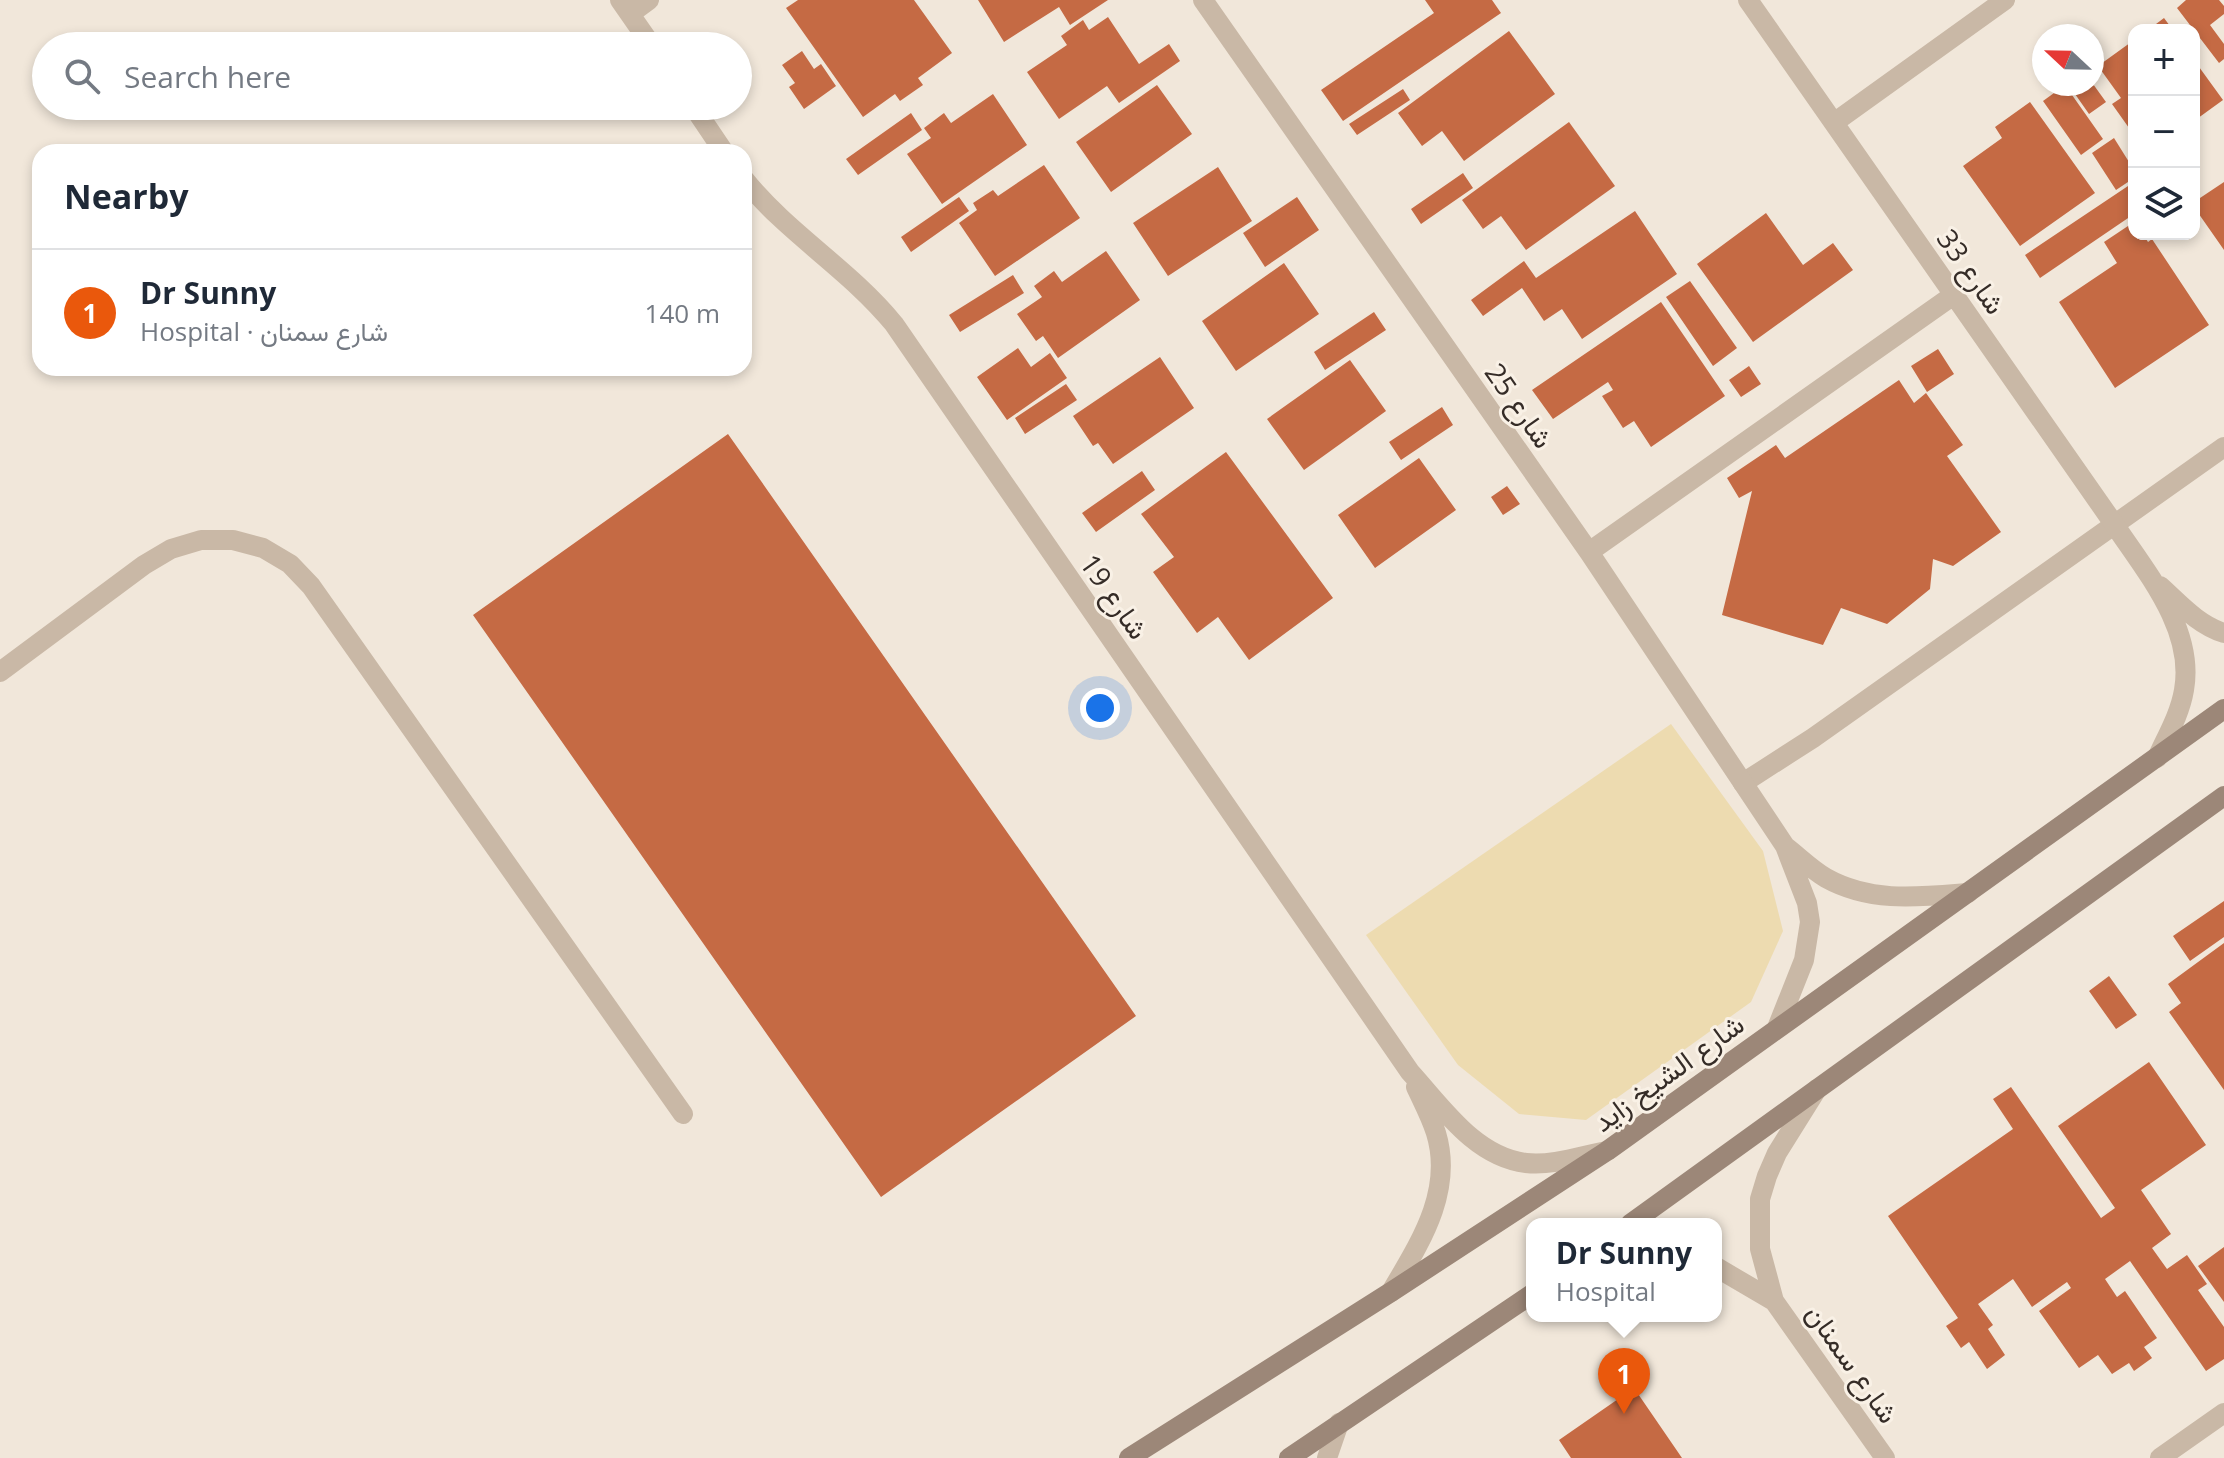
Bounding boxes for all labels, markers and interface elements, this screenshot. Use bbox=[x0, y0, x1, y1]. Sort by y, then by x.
north arrow bbox=[2032, 24, 2104, 96]
map controls bbox=[2128, 24, 2200, 240]
button: + bbox=[2128, 24, 2200, 96]
search box bbox=[32, 32, 752, 120]
icon: search bbox=[60, 54, 104, 98]
text: Search here bbox=[124, 56, 291, 97]
button: − bbox=[2128, 96, 2200, 168]
button: layers bbox=[2128, 168, 2200, 240]
text: Nearby bbox=[64, 173, 189, 219]
street label: شارع 33 bbox=[1928, 221, 2015, 322]
text: Dr Sunny bbox=[140, 272, 276, 313]
text: 1 bbox=[83, 295, 97, 331]
text: 140 m bbox=[645, 295, 720, 331]
text: Hospital · شارع سمنان bbox=[140, 313, 388, 349]
street label: شارع 25 bbox=[1476, 355, 1563, 456]
street label: شارع 19 bbox=[1071, 546, 1158, 647]
your location bbox=[1080, 688, 1120, 728]
street label: شارع الشيخ زايد bbox=[1585, 1004, 1752, 1141]
popup bbox=[1526, 1218, 1722, 1322]
text: Dr Sunny bbox=[1556, 1232, 1692, 1273]
text: Hospital bbox=[1556, 1273, 1656, 1309]
street label: شارع سمنان bbox=[1797, 1296, 1908, 1431]
pin: 1 bbox=[1598, 1348, 1650, 1414]

